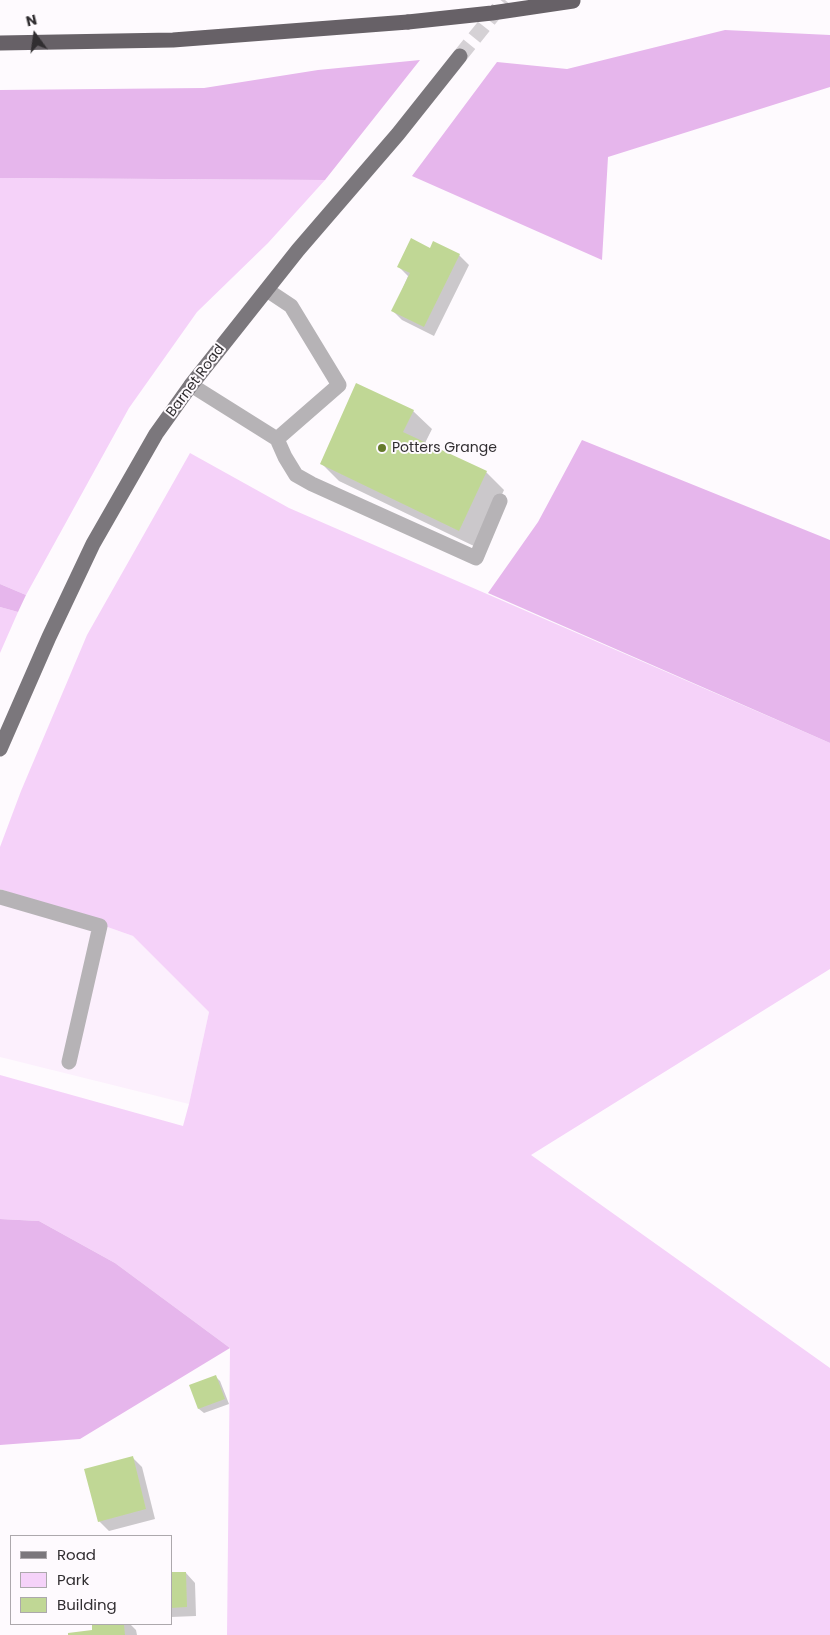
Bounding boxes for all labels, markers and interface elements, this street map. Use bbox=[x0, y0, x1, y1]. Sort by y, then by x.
text: N bbox=[24, 9, 39, 31]
north arrow bbox=[10, 10, 60, 60]
street label: Barnet Road bbox=[163, 342, 229, 420]
place label: Potters Grange bbox=[392, 440, 497, 456]
marker: Potters Grange bbox=[376, 442, 388, 454]
legend bbox=[10, 1535, 172, 1625]
text: Road bbox=[57, 1544, 96, 1565]
text: Park bbox=[57, 1569, 89, 1590]
text: Building bbox=[57, 1594, 117, 1615]

